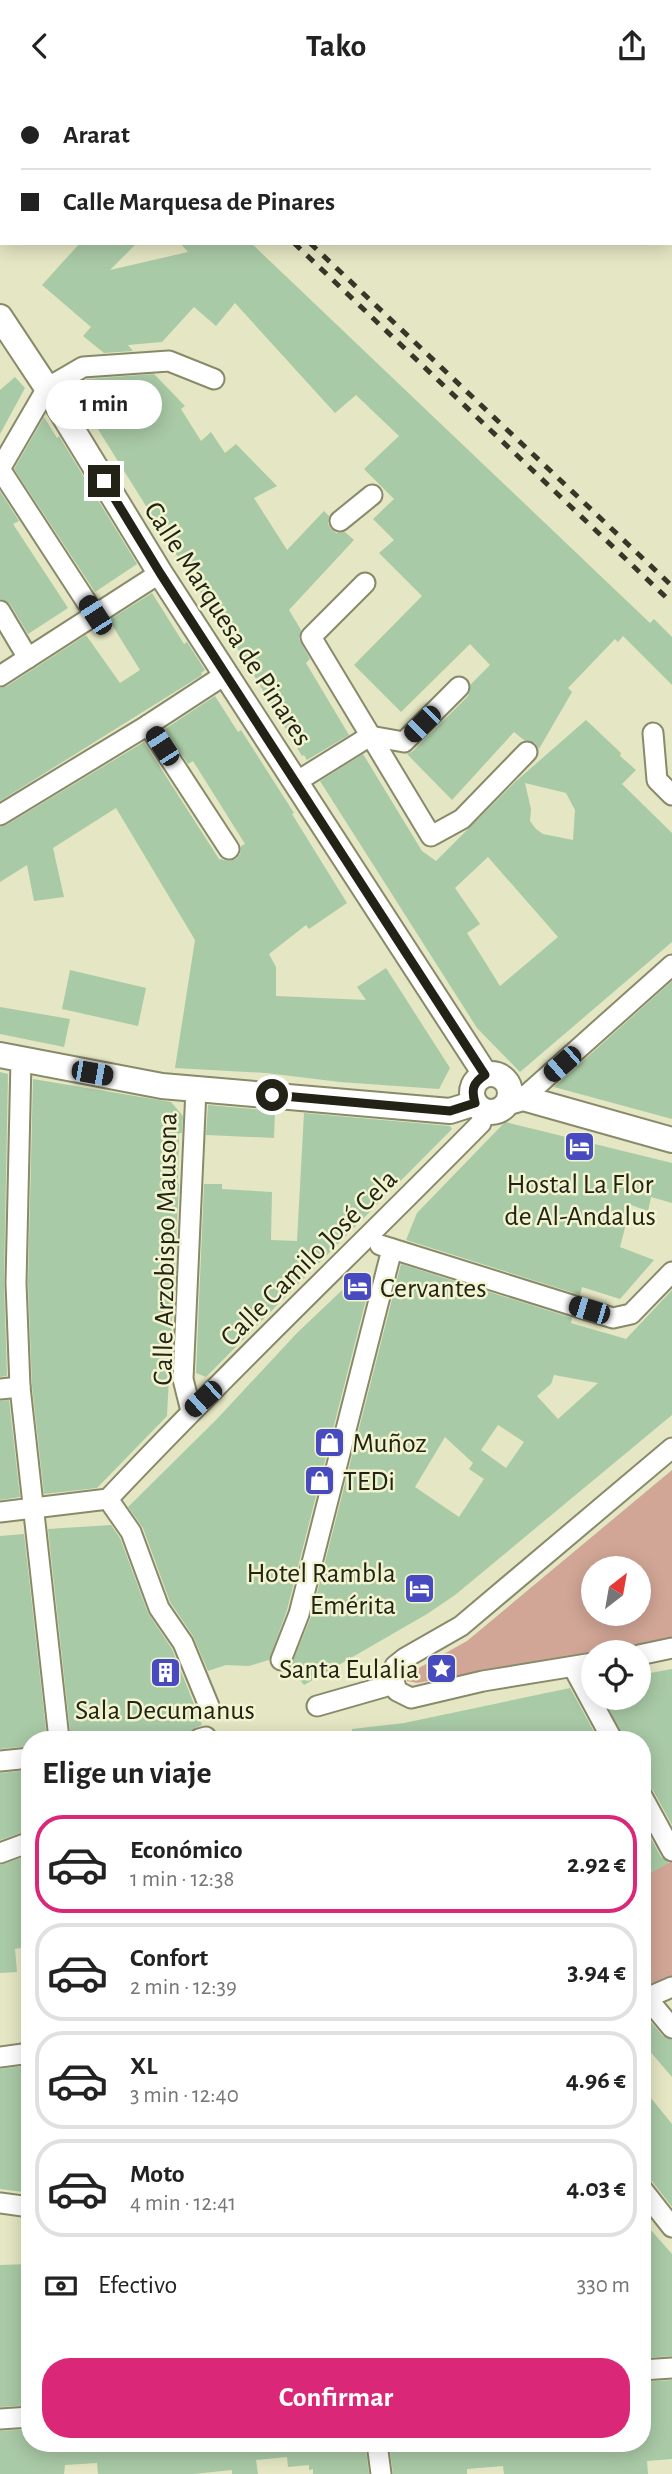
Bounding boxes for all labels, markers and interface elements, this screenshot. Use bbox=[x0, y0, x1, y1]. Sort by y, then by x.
icon: back bbox=[21, 27, 59, 65]
icon: share bbox=[613, 27, 651, 65]
text: Tako bbox=[306, 30, 366, 62]
text: Ararat bbox=[63, 122, 130, 148]
text: Calle Marquesa de Pinares bbox=[63, 189, 335, 215]
callout: 1 min bbox=[46, 379, 162, 429]
text: 1 min bbox=[80, 393, 128, 416]
route end bbox=[88, 465, 120, 497]
street label: Calle Marquesa de Pinares bbox=[138, 497, 317, 751]
car bbox=[75, 592, 116, 638]
car bbox=[400, 702, 445, 746]
car bbox=[142, 723, 183, 769]
car bbox=[540, 1042, 585, 1086]
car bbox=[70, 1059, 115, 1087]
route start bbox=[256, 1079, 288, 1111]
street label: Calle Arzobispo Mausona bbox=[150, 1112, 182, 1386]
hotel icon: Hostal La Flor de Al-Andalus bbox=[563, 1129, 597, 1163]
street label: Calle Camilo José Cela bbox=[216, 1165, 403, 1352]
place label: Hostal La Flor de Al-Andalus bbox=[504, 1171, 656, 1231]
hotel icon: Cervantes bbox=[340, 1270, 374, 1304]
place label: Cervantes bbox=[380, 1275, 487, 1303]
car bbox=[566, 1294, 613, 1326]
car bbox=[181, 1377, 226, 1421]
shop icon: Muñoz bbox=[312, 1425, 346, 1459]
place label: Muñoz bbox=[352, 1430, 427, 1458]
shop icon: TEDi bbox=[303, 1463, 337, 1497]
place label: TEDi bbox=[343, 1468, 395, 1496]
north arrow bbox=[581, 1556, 651, 1626]
map controls bbox=[581, 1556, 651, 1710]
place label: Hotel Rambla Emérita bbox=[246, 1560, 396, 1620]
hotel icon: Hotel Rambla Emérita bbox=[402, 1571, 436, 1605]
button: locate bbox=[581, 1640, 651, 1710]
place icon: Santa Eulalia bbox=[425, 1651, 459, 1685]
building icon: Sala Decumanus bbox=[148, 1655, 182, 1689]
place label: Santa Eulalia bbox=[279, 1656, 419, 1684]
place label: Sala Decumanus bbox=[75, 1697, 255, 1725]
text: Elige un viaje bbox=[42, 1757, 212, 1789]
icon: car bbox=[46, 1833, 109, 1896]
text: Económico bbox=[130, 1837, 243, 1863]
text: 2.92 € bbox=[567, 1851, 626, 1877]
text: 1 min · 12:38 bbox=[130, 1868, 234, 1891]
icon: car bbox=[46, 1941, 109, 2004]
text: Confort bbox=[130, 1945, 208, 1971]
text: 3.94 € bbox=[567, 1959, 626, 1985]
text: 2 min · 12:39 bbox=[130, 1976, 237, 1999]
icon: car bbox=[46, 2049, 109, 2112]
text: XL bbox=[130, 2053, 157, 2079]
text: 4.96 € bbox=[566, 2067, 626, 2093]
text: 3 min · 12:40 bbox=[130, 2084, 239, 2107]
icon: car bbox=[46, 2157, 109, 2220]
text: Moto bbox=[130, 2161, 185, 2187]
text: 4.03 € bbox=[566, 2175, 626, 2201]
text: 4 min · 12:41 bbox=[130, 2192, 236, 2215]
icon: cash bbox=[42, 2267, 80, 2305]
text: Efectivo bbox=[98, 2272, 177, 2298]
text: 330 m bbox=[577, 2274, 630, 2297]
button: Confirmar bbox=[42, 2358, 630, 2438]

